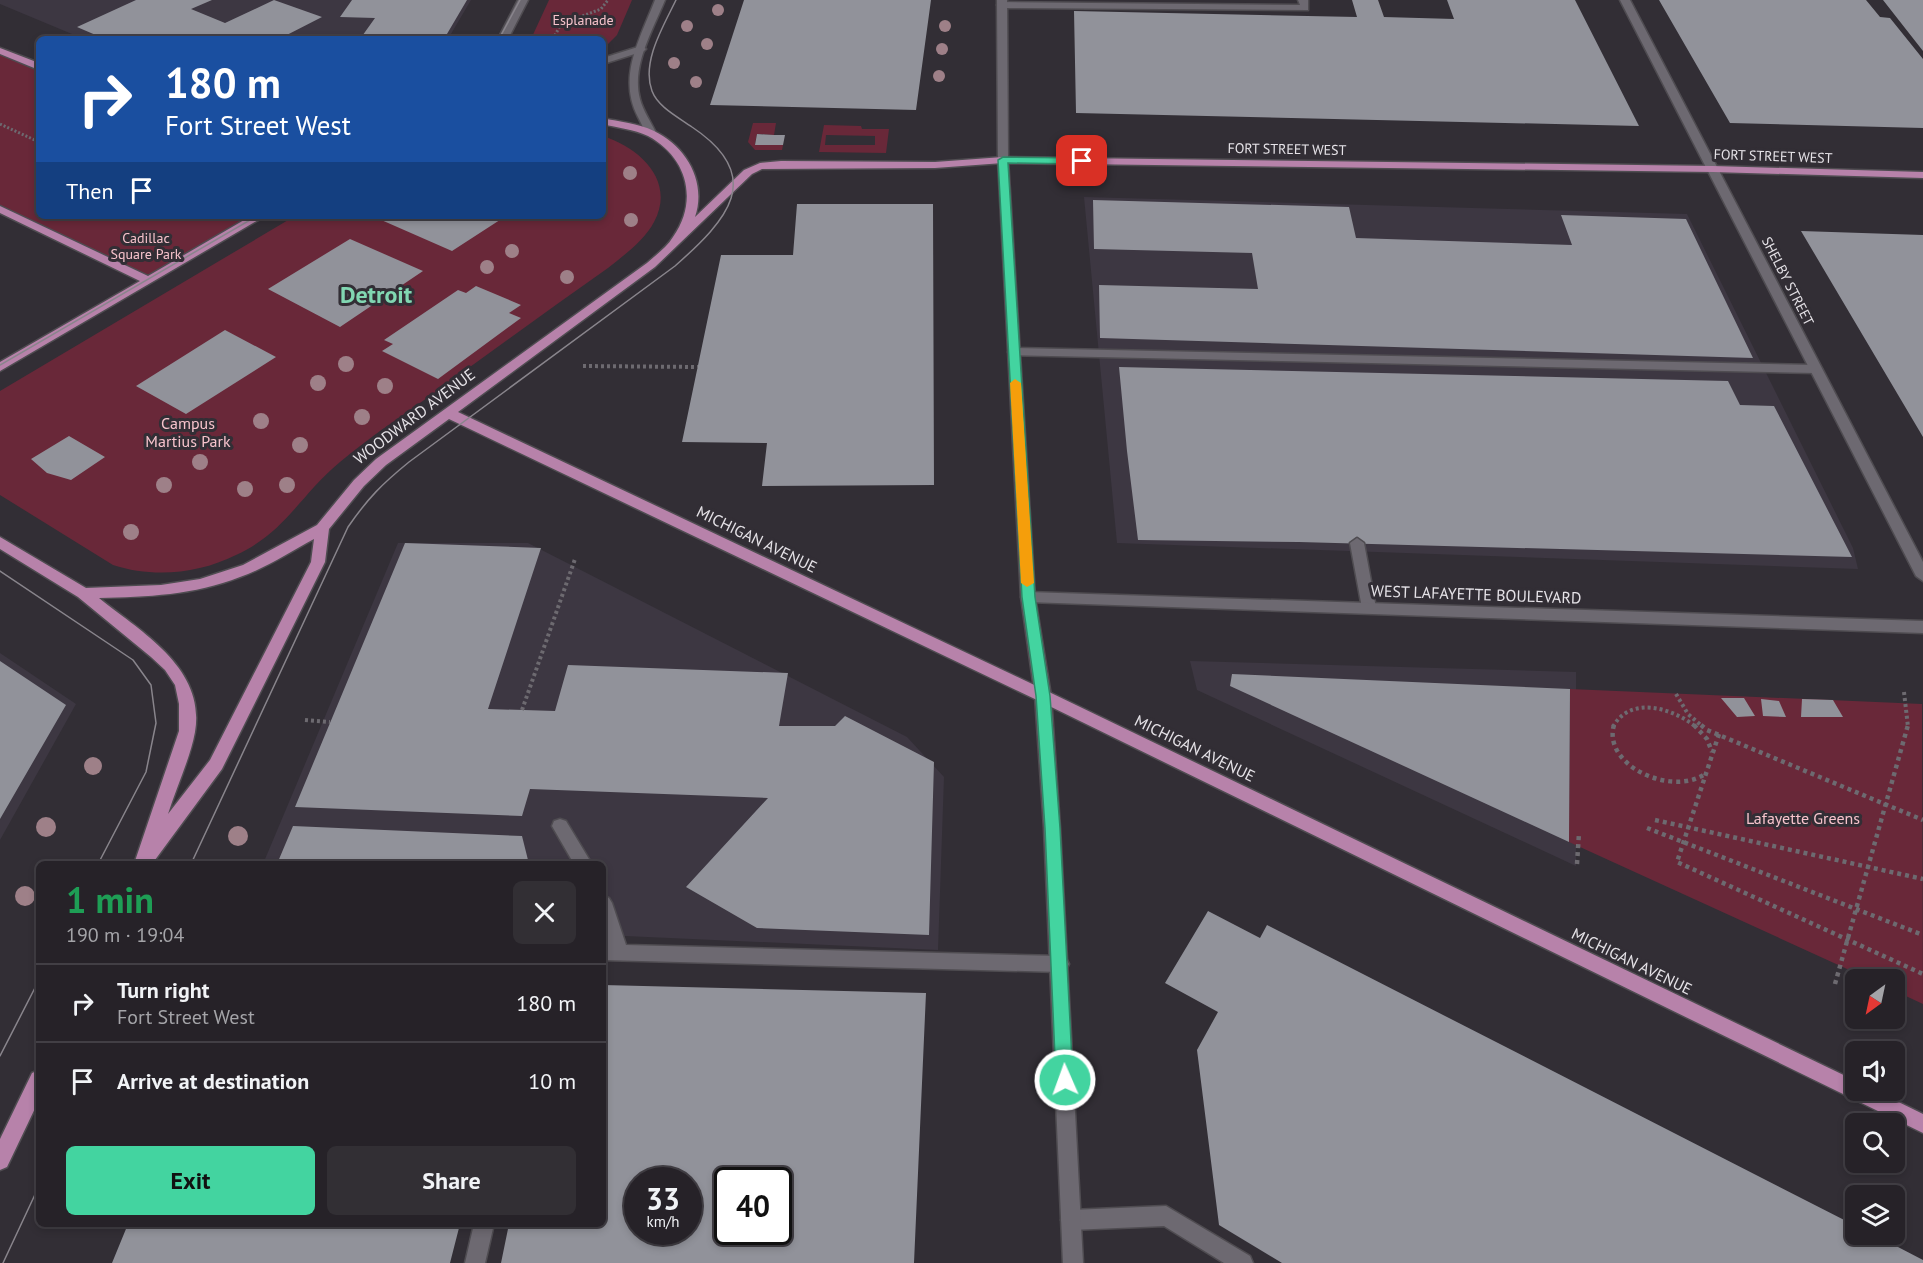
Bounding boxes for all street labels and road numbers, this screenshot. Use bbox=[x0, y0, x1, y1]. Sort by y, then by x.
street label: FORT STREET WEST bbox=[1227, 139, 1347, 159]
street label: FORT STREET WEST bbox=[1713, 145, 1833, 167]
street label: SHELBY STREET bbox=[1758, 234, 1818, 329]
street label: WOODWARD AVENUE bbox=[349, 364, 479, 468]
street label: MICHIGAN AVENUE bbox=[693, 501, 821, 577]
street label: WEST LAFAYETTE BOULEVARD bbox=[1370, 580, 1582, 608]
street label: MICHIGAN AVENUE bbox=[1131, 710, 1259, 786]
street label: MICHIGAN AVENUE bbox=[1568, 923, 1696, 999]

